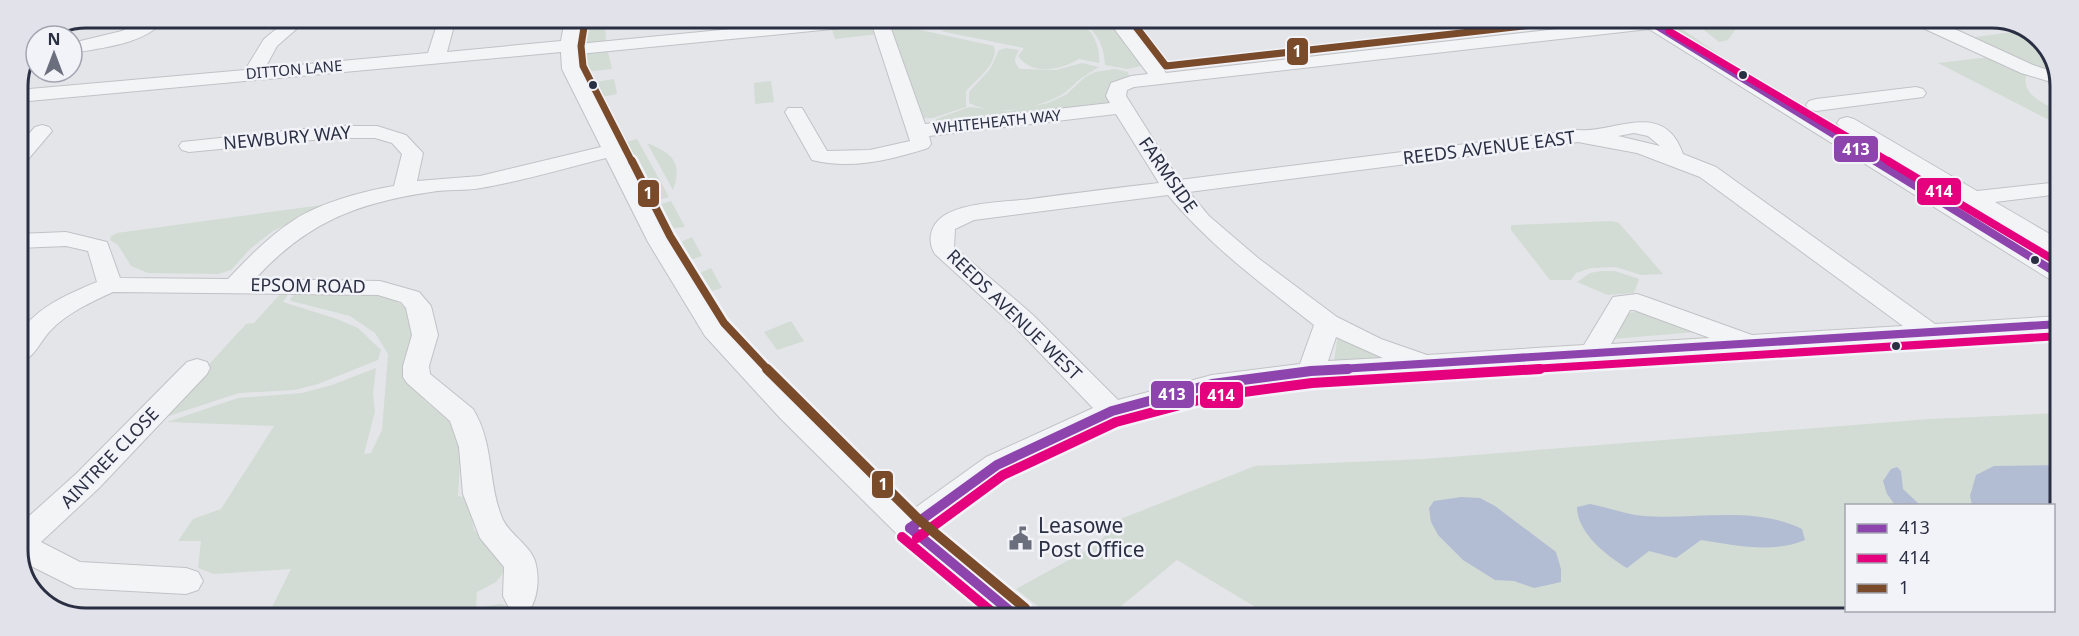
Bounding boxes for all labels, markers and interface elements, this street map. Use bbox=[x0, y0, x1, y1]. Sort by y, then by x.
north arrow bbox=[24, 24, 84, 84]
text: N bbox=[47, 28, 61, 50]
line badge: 1 bbox=[1286, 37, 1309, 66]
text: 1 bbox=[1292, 40, 1302, 62]
street label: DITTON LANE bbox=[245, 55, 343, 83]
unlabelled marker bbox=[1737, 69, 1749, 81]
unlabelled marker bbox=[587, 79, 599, 91]
street label: WHITEHEATH WAY bbox=[932, 104, 1062, 138]
street label: NEWBURY WAY bbox=[222, 119, 353, 155]
street label: REEDS AVENUE EAST bbox=[1401, 125, 1576, 169]
street label: FARMSIDE bbox=[1134, 132, 1204, 217]
line badge: 413 bbox=[1833, 135, 1879, 163]
text: 413 bbox=[1842, 138, 1870, 160]
line badge: 414 bbox=[1916, 177, 1962, 206]
line badge: 1 bbox=[637, 179, 660, 208]
text: 414 bbox=[1925, 180, 1953, 202]
text: 1 bbox=[643, 182, 653, 204]
street label: REEDS AVENUE WEST bbox=[942, 244, 1087, 385]
unlabelled marker bbox=[2029, 254, 2041, 266]
street label: EPSOM ROAD bbox=[250, 272, 366, 298]
unlabelled marker bbox=[1890, 340, 1902, 352]
line badge: 413 bbox=[1150, 380, 1195, 409]
line badge: 414 bbox=[1199, 381, 1244, 409]
text: 413 bbox=[1158, 383, 1186, 405]
text: 414 bbox=[1207, 384, 1235, 406]
street label: AINTREE CLOSE bbox=[55, 402, 164, 513]
line badge: 1 bbox=[871, 470, 894, 499]
text: 1 bbox=[878, 473, 888, 495]
legend bbox=[1845, 504, 2055, 612]
place label: Leasowe Post Office bbox=[1038, 511, 1145, 563]
text: 413 bbox=[1899, 515, 1930, 539]
public building icon: Leasowe Post Office bbox=[1007, 525, 1033, 551]
text: 414 bbox=[1899, 545, 1930, 569]
text: 1 bbox=[1899, 575, 1909, 599]

